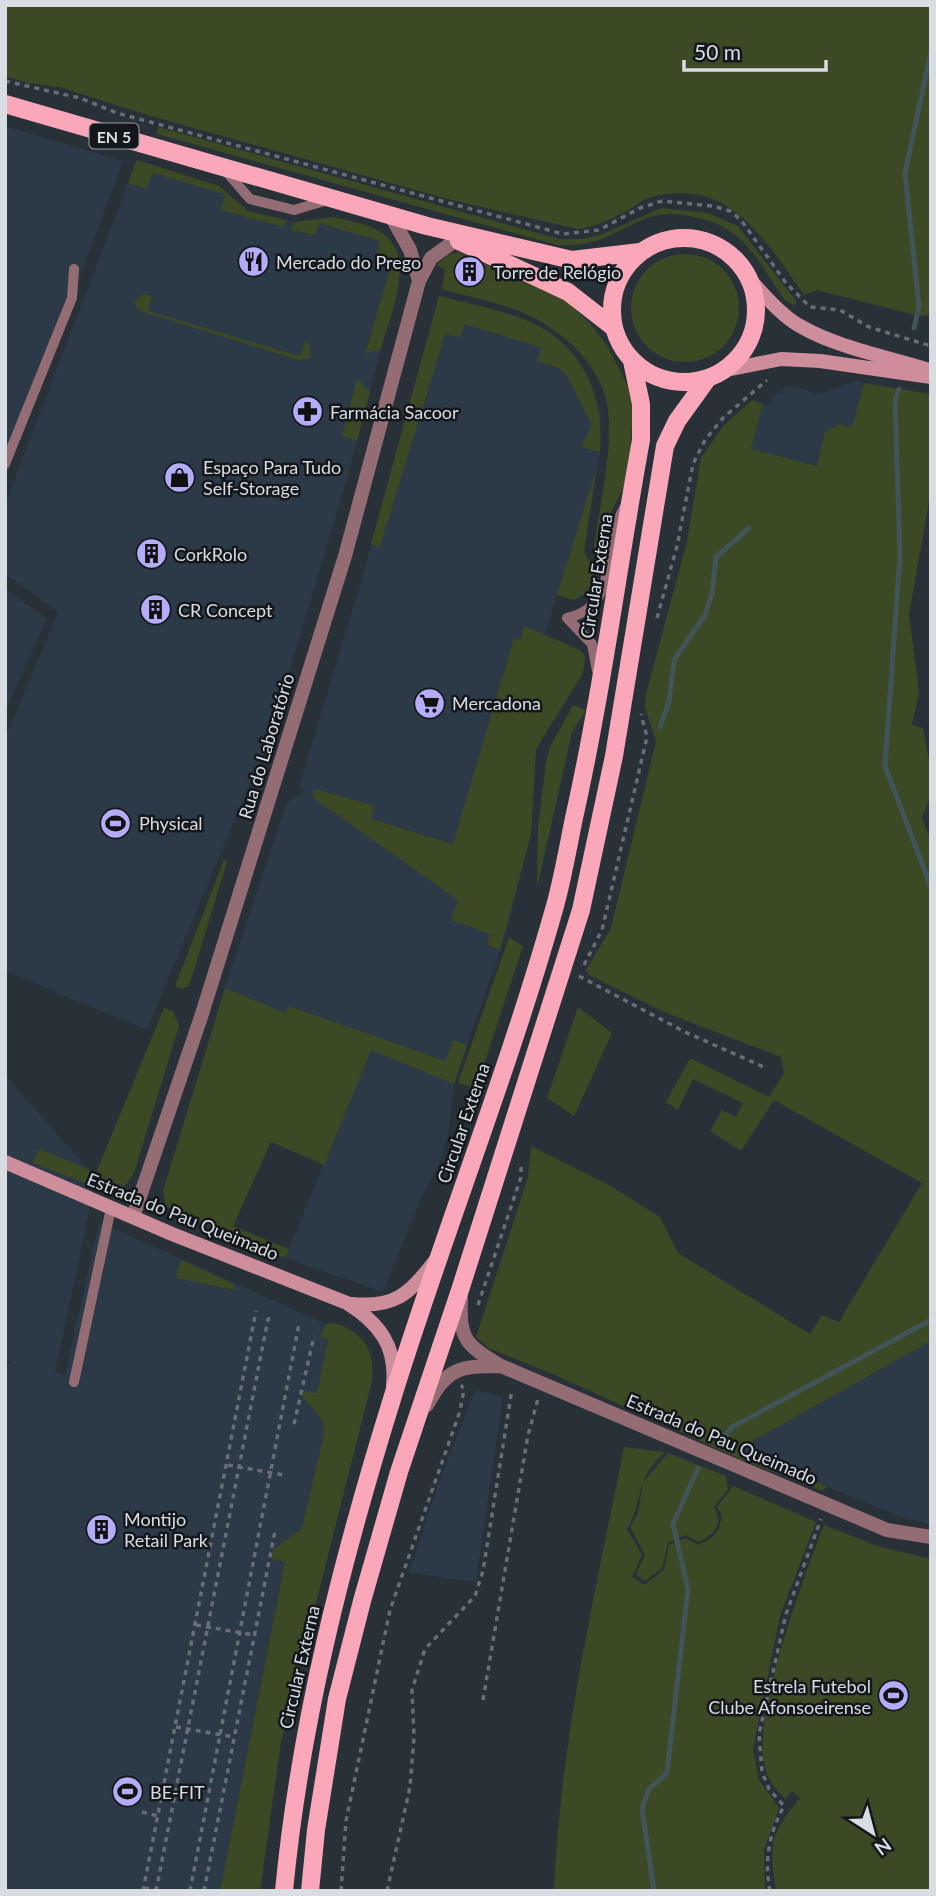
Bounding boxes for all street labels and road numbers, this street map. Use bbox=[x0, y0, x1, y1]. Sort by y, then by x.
road number: EN 5 bbox=[90, 124, 138, 148]
street label: Circular Externa bbox=[575, 512, 617, 640]
street label: Rua do Laboratório bbox=[233, 671, 299, 821]
street label: Circular Externa bbox=[432, 1060, 494, 1186]
street label: Estrada do Pau Queimado bbox=[84, 1167, 282, 1265]
street label: Estrada do Pau Queimado bbox=[624, 1389, 820, 1489]
street label: Circular Externa bbox=[274, 1603, 324, 1731]

